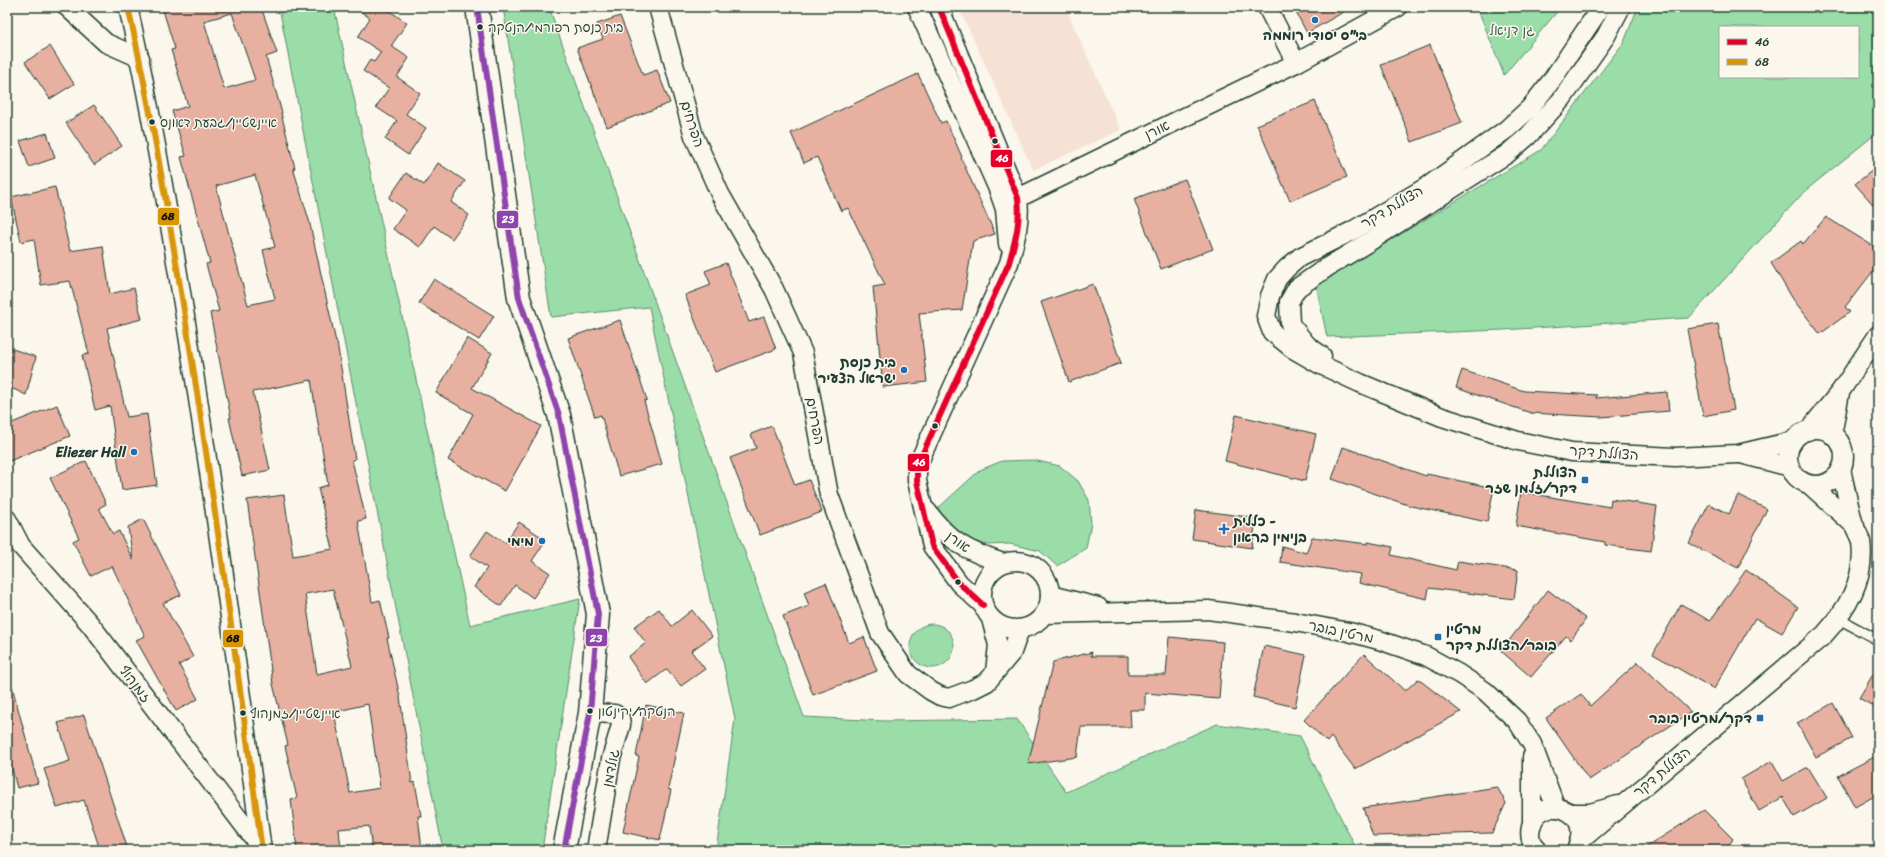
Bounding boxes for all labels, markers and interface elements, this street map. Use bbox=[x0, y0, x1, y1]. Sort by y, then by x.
marker: בי"ס יסודי רוממה bbox=[1310, 15, 1320, 25]
place label: בית כנסת רפורמי/הנטקה bbox=[488, 16, 623, 39]
park label: גן דניאל bbox=[1489, 18, 1535, 43]
marker: בית כנסת רפורמי/הנטקה bbox=[475, 22, 485, 32]
place label: בי"ס יסודי רוממה bbox=[1263, 23, 1367, 48]
legend bbox=[1719, 26, 1859, 78]
text: 46 bbox=[1755, 31, 1770, 53]
text: 68 bbox=[1755, 51, 1769, 73]
street label: הפרחים bbox=[673, 97, 711, 151]
place label: איינשטיין/גבעת דאונס bbox=[160, 111, 277, 134]
street label: אורן bbox=[1140, 113, 1174, 147]
marker: איינשטיין/גבעת דאונס bbox=[147, 117, 157, 127]
unlabelled marker bbox=[990, 136, 1000, 146]
line badge: 46 bbox=[990, 149, 1013, 168]
text: 46 bbox=[994, 149, 1009, 168]
street label: הצוללת דקר bbox=[1356, 178, 1428, 236]
line badge: 68 bbox=[157, 207, 180, 226]
text: 68 bbox=[161, 207, 175, 226]
line badge: 23 bbox=[496, 210, 519, 229]
text: 23 bbox=[501, 210, 515, 229]
place label: בית כנסת ישראל הצעיר bbox=[818, 350, 896, 391]
marker: בית כנסת ישראל הצעיר bbox=[899, 365, 909, 375]
street label: הפרחים bbox=[798, 395, 832, 447]
unlabelled marker bbox=[930, 421, 940, 431]
street label: הצוללת דקר bbox=[1568, 438, 1640, 468]
place label: Eliezer Hall bbox=[55, 440, 127, 465]
marker: Eliezer Hall bbox=[129, 447, 139, 457]
line badge: 46 bbox=[907, 453, 930, 472]
text: 46 bbox=[911, 453, 926, 472]
place label: הצוללת דקר/זלמן שזר bbox=[1485, 460, 1577, 501]
marker: הצוללת דקר/זלמן שזר bbox=[1580, 475, 1590, 485]
place label: כללית - בנימין בראון bbox=[1232, 509, 1307, 550]
marker: כללית - בנימין בראון bbox=[1218, 523, 1230, 535]
street label: אורן bbox=[940, 524, 976, 560]
place label: מימי bbox=[507, 529, 534, 554]
marker: מימי bbox=[537, 536, 547, 546]
unlabelled marker bbox=[953, 577, 963, 587]
street label: מרטין בובר bbox=[1306, 613, 1376, 651]
place label: מרטין בובר/הצוללת דקר bbox=[1446, 617, 1557, 658]
line badge: 23 bbox=[585, 628, 608, 647]
line badge: 68 bbox=[222, 629, 244, 648]
text: 68 bbox=[226, 629, 240, 648]
text: 23 bbox=[589, 629, 603, 648]
marker: מרטין בובר/הצוללת דקר bbox=[1433, 632, 1443, 642]
street label: זמנהוף bbox=[112, 660, 158, 708]
place label: הנטקה/יקינטון bbox=[598, 700, 675, 723]
place label: איינשטיין/זמנהוף bbox=[250, 702, 341, 725]
marker: הנטקה/יקינטון bbox=[585, 706, 595, 716]
place label: דקר/מרטין בובר bbox=[1649, 706, 1752, 731]
marker: איינשטיין/זמנהוף bbox=[238, 708, 248, 718]
marker: דקר/מרטין בובר bbox=[1755, 713, 1765, 723]
street label: הצוללת דקר bbox=[1627, 740, 1697, 804]
street label: גולדמן bbox=[595, 746, 627, 789]

